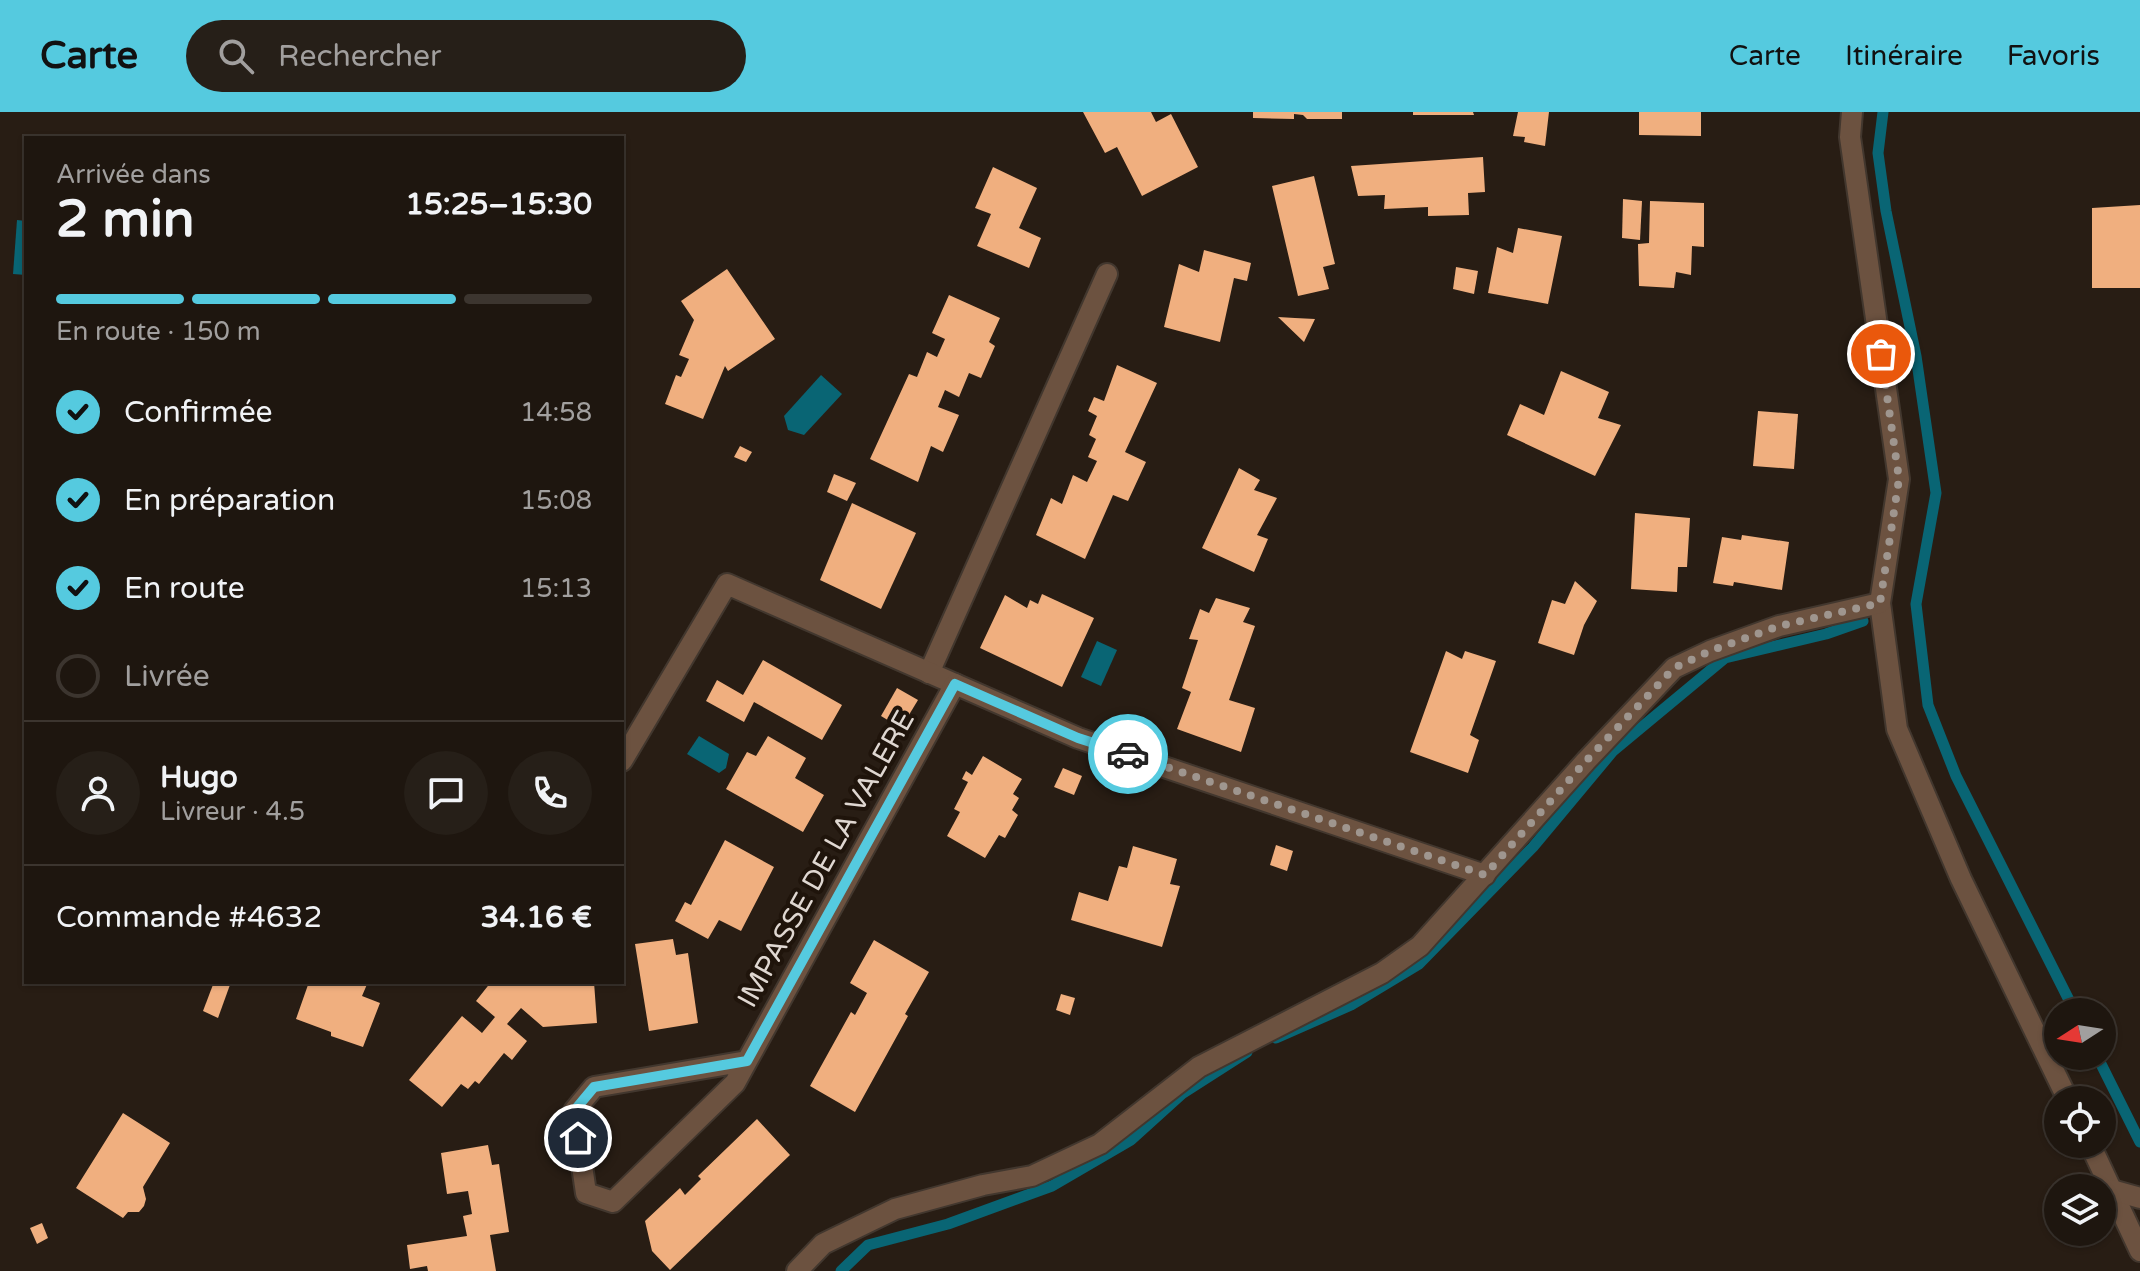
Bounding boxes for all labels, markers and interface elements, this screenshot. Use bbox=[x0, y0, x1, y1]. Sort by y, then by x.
search box bbox=[186, 20, 746, 92]
text: Carte bbox=[40, 33, 138, 79]
icon: search bbox=[214, 34, 258, 78]
text: Rechercher bbox=[278, 38, 441, 75]
text: Carte bbox=[1729, 39, 1801, 73]
text: Itinéraire bbox=[1845, 39, 1963, 73]
text: Favoris bbox=[2007, 39, 2100, 73]
text: Arrivée dans bbox=[56, 159, 211, 190]
text: 15:25–15:30 bbox=[405, 186, 592, 223]
text: 2 min bbox=[56, 188, 195, 251]
text: En route · 150 m bbox=[56, 316, 261, 347]
pin bbox=[1847, 320, 1915, 388]
icon: bag bbox=[1859, 332, 1903, 376]
icon: check bbox=[56, 390, 100, 434]
text: Confirmée bbox=[124, 394, 273, 431]
text: 14:58 bbox=[520, 397, 592, 428]
icon: check bbox=[56, 478, 100, 522]
text: En préparation bbox=[124, 482, 335, 519]
text: 15:08 bbox=[520, 485, 592, 516]
icon: check bbox=[56, 566, 100, 610]
text: En route bbox=[124, 570, 245, 607]
text: 15:13 bbox=[520, 573, 592, 604]
text: Livrée bbox=[124, 658, 210, 695]
street label: IMPASSE DE LA VALERE bbox=[730, 705, 922, 1013]
courier bbox=[1088, 714, 1168, 794]
icon: car bbox=[1106, 732, 1150, 776]
button: person bbox=[56, 751, 140, 835]
button: chat bbox=[404, 751, 488, 835]
button: phone bbox=[508, 751, 592, 835]
text: Hugo bbox=[160, 759, 238, 796]
text: Livreur · 4.5 bbox=[160, 796, 305, 827]
text: Commande #4632 bbox=[56, 899, 322, 936]
text: 34.16 € bbox=[481, 899, 592, 936]
north arrow bbox=[2044, 998, 2116, 1070]
map controls bbox=[2044, 998, 2116, 1246]
button: locate bbox=[2044, 1086, 2116, 1158]
pin bbox=[544, 1104, 612, 1172]
icon: home bbox=[556, 1116, 600, 1160]
button: layers bbox=[2044, 1174, 2116, 1246]

